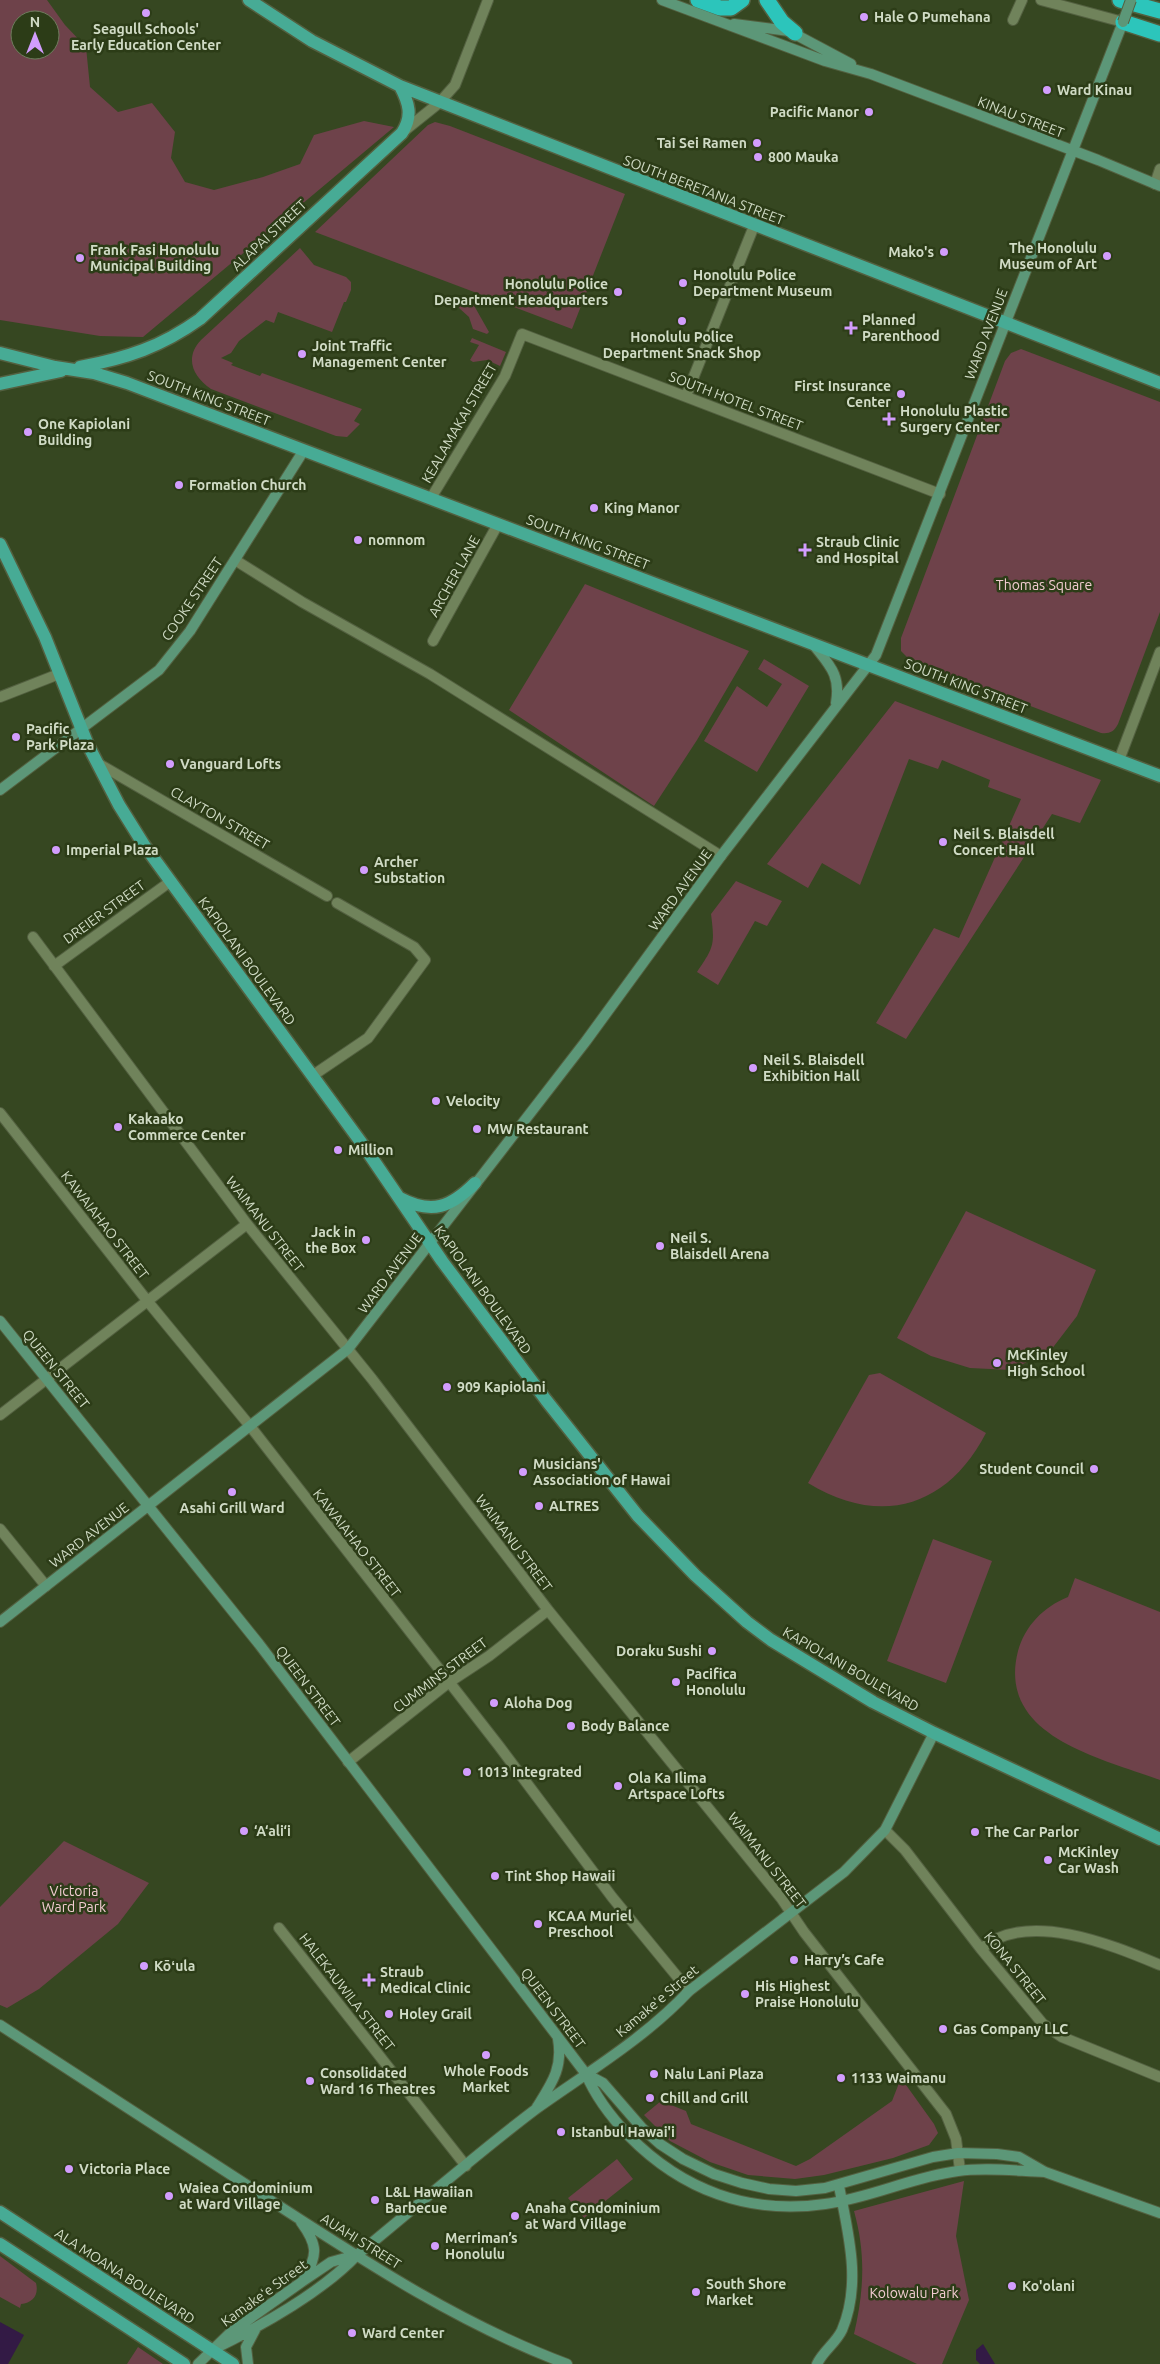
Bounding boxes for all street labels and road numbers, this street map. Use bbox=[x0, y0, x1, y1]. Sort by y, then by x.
street label: KINAU STREET bbox=[976, 93, 1067, 141]
street label: SOUTH BERETANIA STREET bbox=[621, 152, 787, 228]
street label: ALAPAI STREET bbox=[228, 196, 310, 274]
street label: WARD AVENUE bbox=[961, 286, 1011, 382]
street label: KEALAMAKAI STREET bbox=[418, 360, 500, 486]
street label: SOUTH KING STREET bbox=[145, 367, 273, 429]
street label: SOUTH HOTEL STREET bbox=[667, 368, 805, 434]
street label: SOUTH KING STREET bbox=[524, 511, 652, 573]
street label: ARCHER LANE bbox=[425, 532, 483, 619]
street label: COOKE STREET bbox=[158, 554, 226, 644]
street label: SOUTH KING STREET bbox=[902, 655, 1030, 717]
street label: CLAYTON STREET bbox=[168, 783, 273, 853]
street label: WARD AVENUE bbox=[645, 846, 715, 934]
street label: DREIER STREET bbox=[60, 877, 148, 947]
street label: KAPIOLANI BOULEVARD bbox=[195, 894, 299, 1028]
street label: KAWAIAHAO STREET bbox=[58, 1168, 152, 1282]
street label: WAIMANU STREET bbox=[223, 1173, 307, 1275]
street label: KAPIOLANI BOULEVARD bbox=[431, 1223, 535, 1357]
street label: WARD AVENUE bbox=[355, 1230, 425, 1316]
street label: QUEEN STREET bbox=[19, 1326, 93, 1412]
street label: KAWAIAHAO STREET bbox=[310, 1486, 404, 1600]
street label: WAIMANU STREET bbox=[472, 1492, 556, 1595]
street label: WARD AVENUE bbox=[46, 1499, 132, 1571]
street label: KAPIOLANI BOULEVARD bbox=[780, 1623, 922, 1715]
street label: CUMMINS STREET bbox=[390, 1634, 490, 1716]
street label: QUEEN STREET bbox=[273, 1643, 344, 1730]
street label: WAIMANU STREET bbox=[725, 1809, 809, 1911]
street label: KONA STREET bbox=[981, 1929, 1049, 2008]
street label: HALEKAUWILA STREET bbox=[296, 1930, 398, 2054]
street label: Kamakeʻe Street bbox=[613, 1962, 702, 2040]
street label: QUEEN STREET bbox=[518, 1965, 589, 2052]
street label: AUAHI STREET bbox=[318, 2210, 404, 2272]
street label: ALA MOANA BOULEVARD bbox=[52, 2225, 198, 2327]
street label: Kamakeʻe Street bbox=[218, 2256, 311, 2330]

